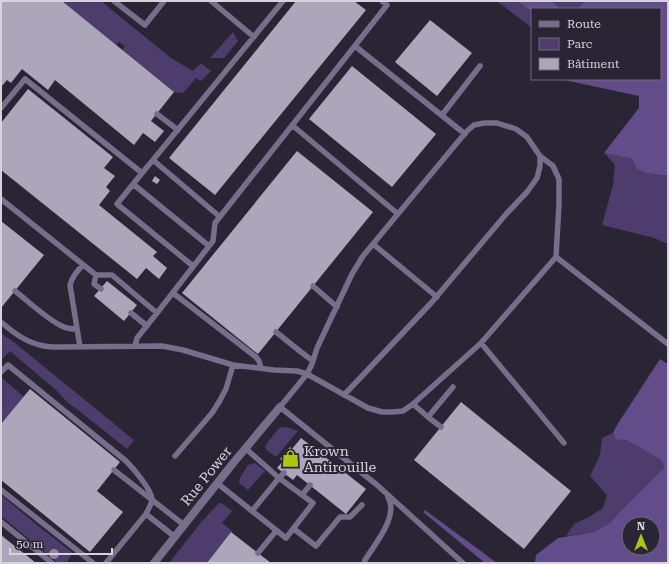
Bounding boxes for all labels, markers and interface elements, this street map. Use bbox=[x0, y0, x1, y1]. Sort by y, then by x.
legend bbox=[531, 8, 661, 80]
text: Route bbox=[567, 17, 601, 31]
text: Parc bbox=[567, 37, 593, 51]
text: Bâtiment bbox=[567, 57, 620, 71]
street label: Rue Power bbox=[177, 443, 235, 509]
place label: Krown Antirouille bbox=[304, 443, 377, 475]
shop icon: Krown Antirouille bbox=[281, 449, 301, 469]
north arrow bbox=[621, 516, 661, 556]
text: N bbox=[637, 520, 646, 533]
scale bar bbox=[10, 530, 112, 556]
text: 50 m bbox=[16, 537, 43, 551]

